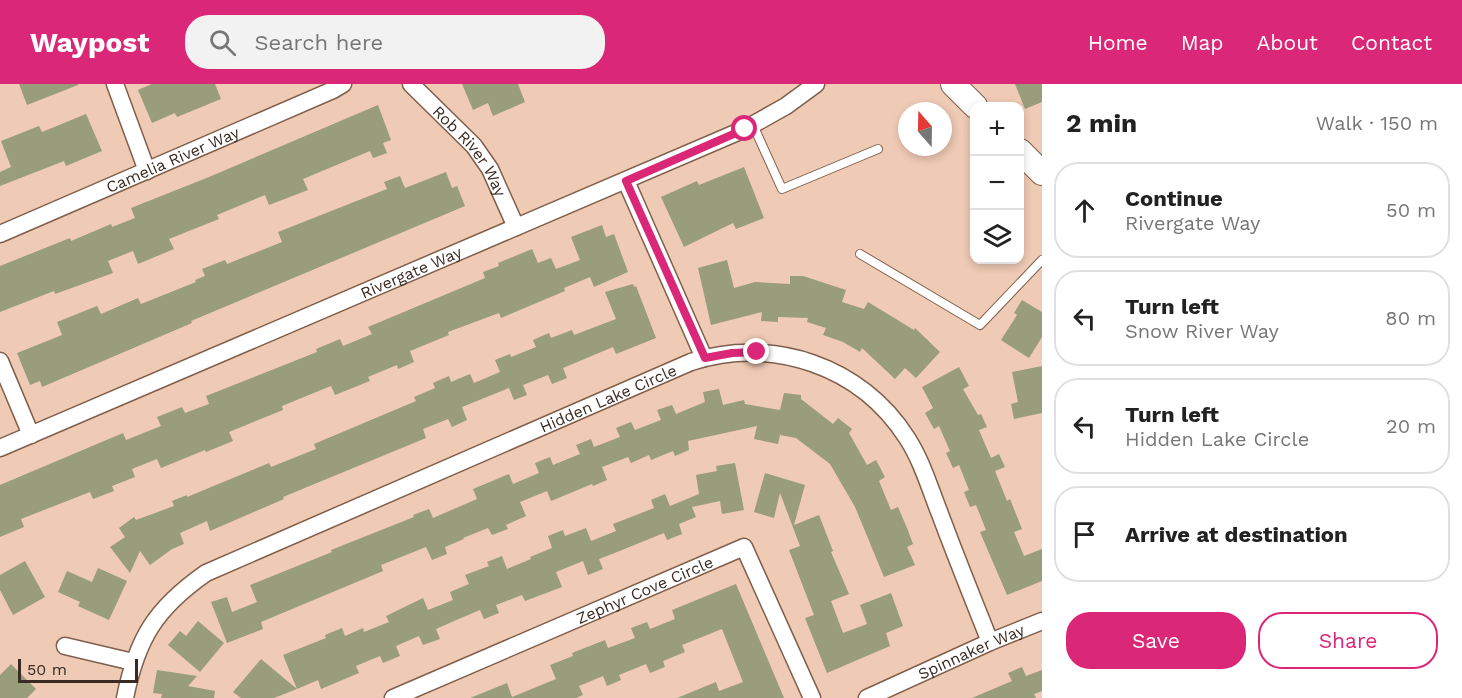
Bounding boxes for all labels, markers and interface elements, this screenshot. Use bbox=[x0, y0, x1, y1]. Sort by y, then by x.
search box bbox=[185, 15, 605, 69]
text: Waypost bbox=[30, 26, 149, 59]
icon: search bbox=[206, 26, 239, 59]
text: Search here bbox=[254, 30, 383, 55]
text: Home bbox=[1088, 30, 1148, 55]
text: Map bbox=[1181, 30, 1224, 55]
text: About bbox=[1257, 30, 1318, 55]
text: Contact bbox=[1351, 30, 1432, 55]
street label: Rob River Way bbox=[429, 102, 511, 200]
north arrow bbox=[898, 102, 952, 156]
map controls bbox=[970, 102, 1024, 264]
button: + bbox=[970, 102, 1024, 156]
text: 2 min bbox=[1066, 108, 1137, 138]
text: Walk · 150 m bbox=[1316, 111, 1438, 135]
route start bbox=[731, 115, 757, 141]
street label: Camelia River Way bbox=[103, 122, 243, 197]
button: − bbox=[970, 156, 1024, 210]
text: Continue bbox=[1125, 186, 1223, 211]
icon: ahead bbox=[1068, 194, 1101, 227]
text: 50 m bbox=[1386, 198, 1436, 222]
button: layers bbox=[970, 210, 1024, 264]
text: Rivergate Way bbox=[1125, 211, 1260, 235]
street label: Rivergate Way bbox=[357, 242, 465, 302]
text: Turn left bbox=[1125, 294, 1219, 319]
icon: left bbox=[1068, 302, 1101, 335]
text: 80 m bbox=[1385, 306, 1436, 330]
text: Snow River Way bbox=[1125, 319, 1279, 343]
route end bbox=[743, 338, 769, 364]
street label: Hidden Lake Circle bbox=[536, 360, 679, 436]
text: Turn left bbox=[1125, 402, 1219, 427]
icon: left bbox=[1068, 410, 1101, 443]
text: 20 m bbox=[1386, 414, 1436, 438]
text: Hidden Lake Circle bbox=[1125, 427, 1309, 451]
icon: arrive bbox=[1068, 518, 1101, 551]
text: Arrive at destination bbox=[1125, 522, 1348, 547]
street label: Zephyr Cove Circle bbox=[573, 552, 716, 627]
button: Save bbox=[1066, 612, 1246, 669]
button: Share bbox=[1258, 612, 1438, 669]
street label: Spinnaker Way bbox=[915, 619, 1028, 683]
scale bar bbox=[18, 656, 138, 684]
text: 50 m bbox=[27, 660, 67, 679]

